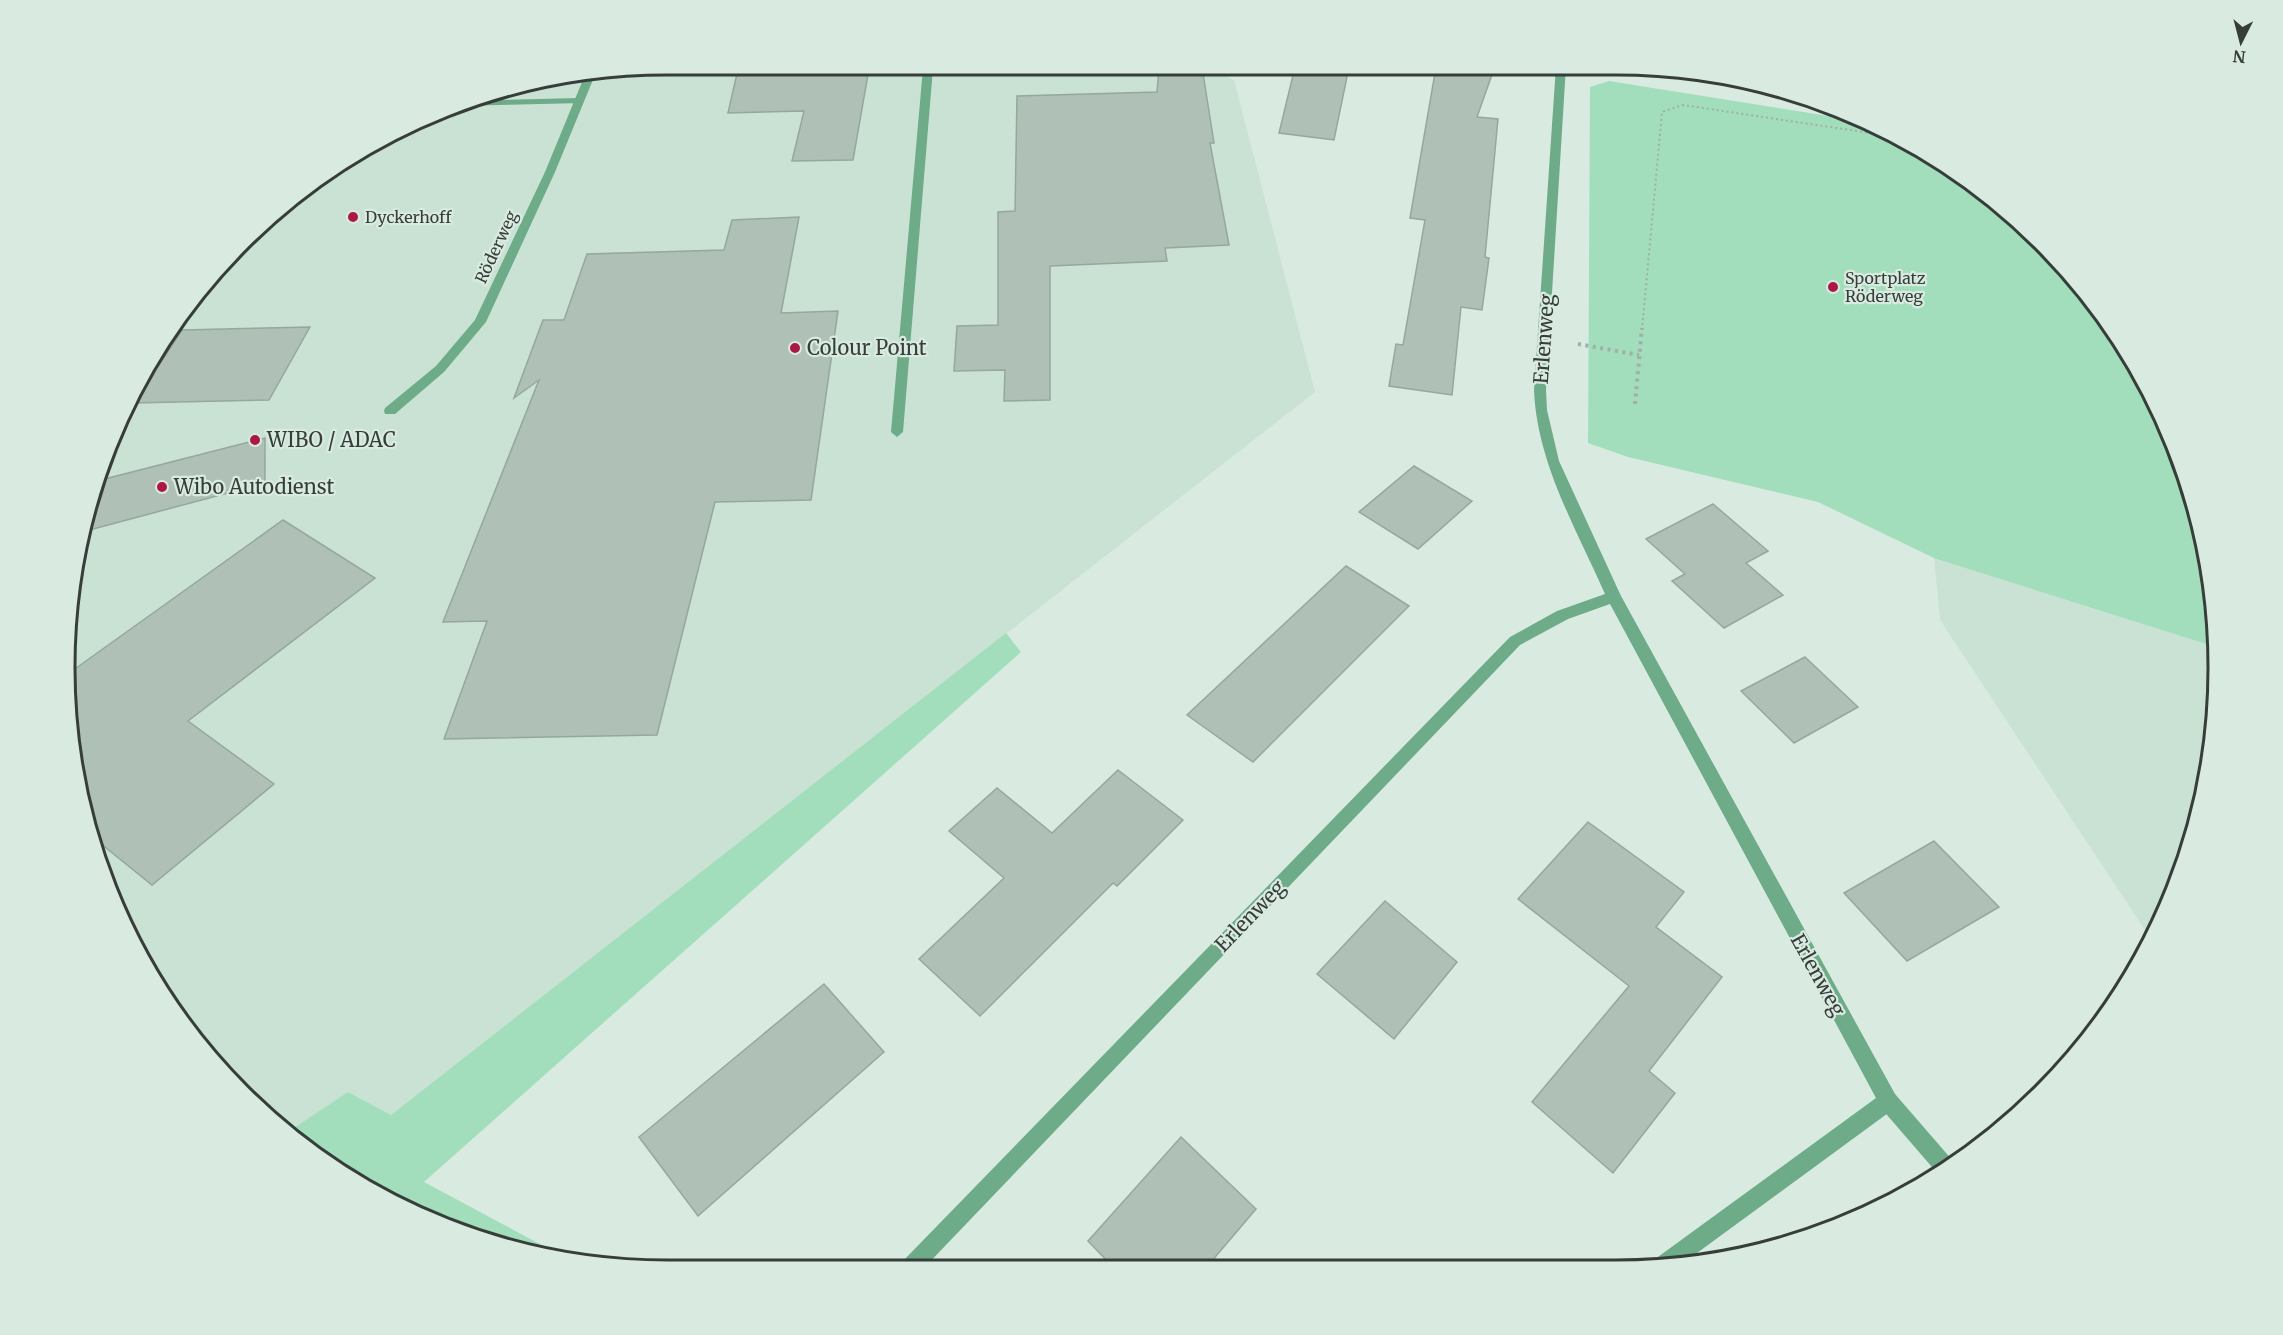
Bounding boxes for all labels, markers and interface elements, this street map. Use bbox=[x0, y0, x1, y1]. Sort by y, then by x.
north arrow bbox=[2211, 12, 2271, 72]
text: N bbox=[2232, 46, 2247, 68]
place label: Dyckerhoff bbox=[365, 207, 452, 227]
street label: Röderweg bbox=[470, 207, 522, 287]
marker: Dyckerhoff bbox=[346, 210, 360, 224]
place label: Sportplatz Röderweg bbox=[1845, 268, 1926, 306]
marker: Sportplatz Röderweg bbox=[1826, 280, 1840, 294]
street label: Erlenweg bbox=[1528, 293, 1559, 385]
place label: Colour Point bbox=[807, 335, 927, 360]
marker: Colour Point bbox=[788, 341, 802, 355]
place label: WIBO / ADAC bbox=[266, 427, 396, 452]
marker: WIBO / ADAC bbox=[248, 433, 262, 447]
place label: Wibo Autodienst bbox=[173, 474, 335, 499]
marker: Wibo Autodienst bbox=[155, 480, 169, 494]
street label: Erlenweg bbox=[1209, 875, 1290, 957]
street label: Erlenweg bbox=[1786, 929, 1851, 1020]

